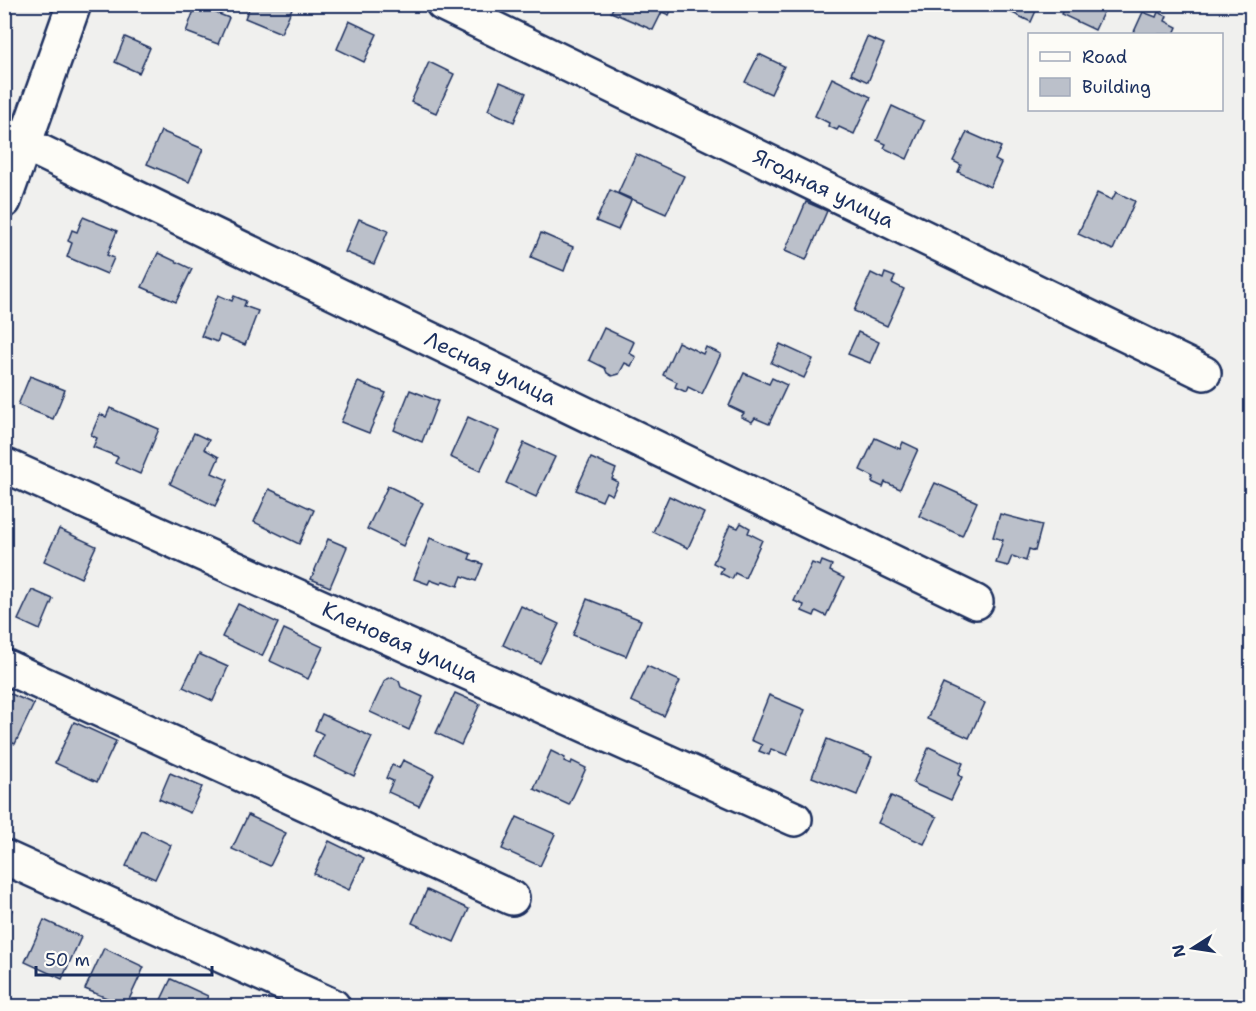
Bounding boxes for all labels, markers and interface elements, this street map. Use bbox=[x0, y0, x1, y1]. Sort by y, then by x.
legend bbox=[1028, 33, 1223, 111]
text: Road bbox=[1082, 45, 1127, 69]
text: Building bbox=[1082, 75, 1151, 99]
street label: Ягодная улица bbox=[748, 142, 899, 235]
street label: Лесная улица bbox=[420, 325, 561, 412]
street label: Кленовая улица bbox=[318, 595, 483, 689]
north arrow bbox=[1163, 918, 1223, 978]
scale bar bbox=[36, 939, 212, 977]
text: N bbox=[1167, 943, 1190, 959]
text: 50 m bbox=[45, 948, 90, 972]

